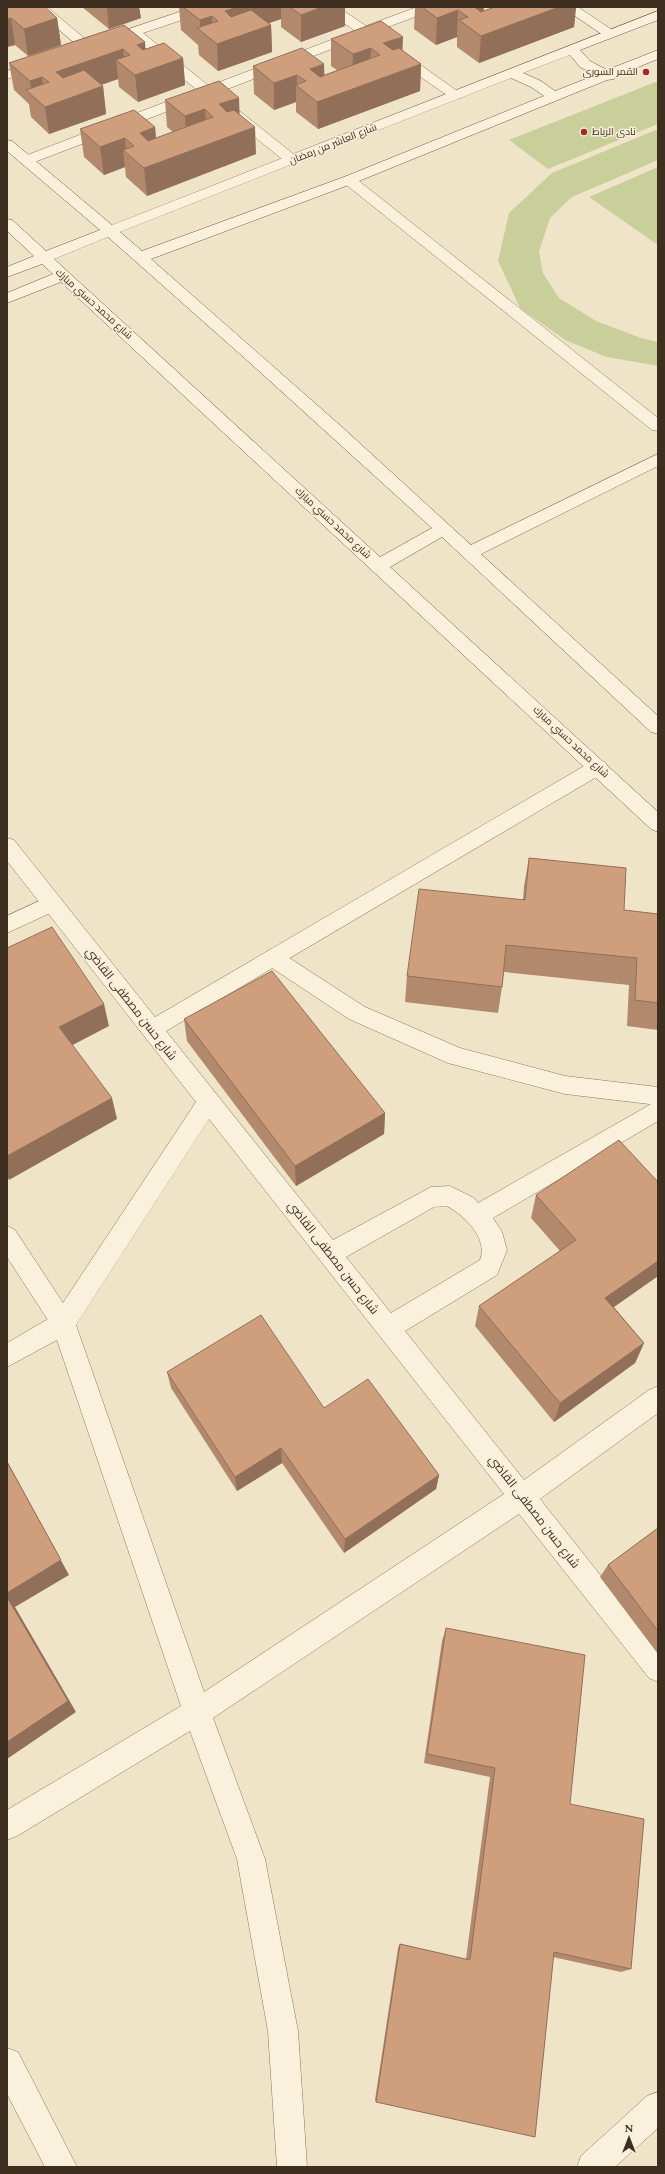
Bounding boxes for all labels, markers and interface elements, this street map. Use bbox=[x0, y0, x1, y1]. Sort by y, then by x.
place label: القمر السورى bbox=[583, 64, 638, 80]
marker: القمر السورى bbox=[641, 67, 651, 77]
street label: شارع العاشر من رمضان bbox=[287, 119, 379, 169]
place label: نادى الرباط bbox=[592, 124, 636, 140]
marker: نادى الرباط bbox=[579, 127, 589, 137]
street label: شارع محمد حسني مبارك bbox=[52, 265, 136, 343]
street label: شارع محمد حسني مبارك bbox=[291, 483, 375, 563]
street label: شارع محمد حسني مبارك bbox=[529, 702, 613, 782]
street label: شارع حسن مصطفى القاضي bbox=[81, 943, 181, 1065]
street label: شارع حسن مصطفى القاضي bbox=[283, 1197, 383, 1319]
street label: شارع حسن مصطفى القاضي bbox=[484, 1451, 584, 1573]
north arrow bbox=[609, 2118, 649, 2158]
text: N bbox=[625, 2120, 634, 2137]

